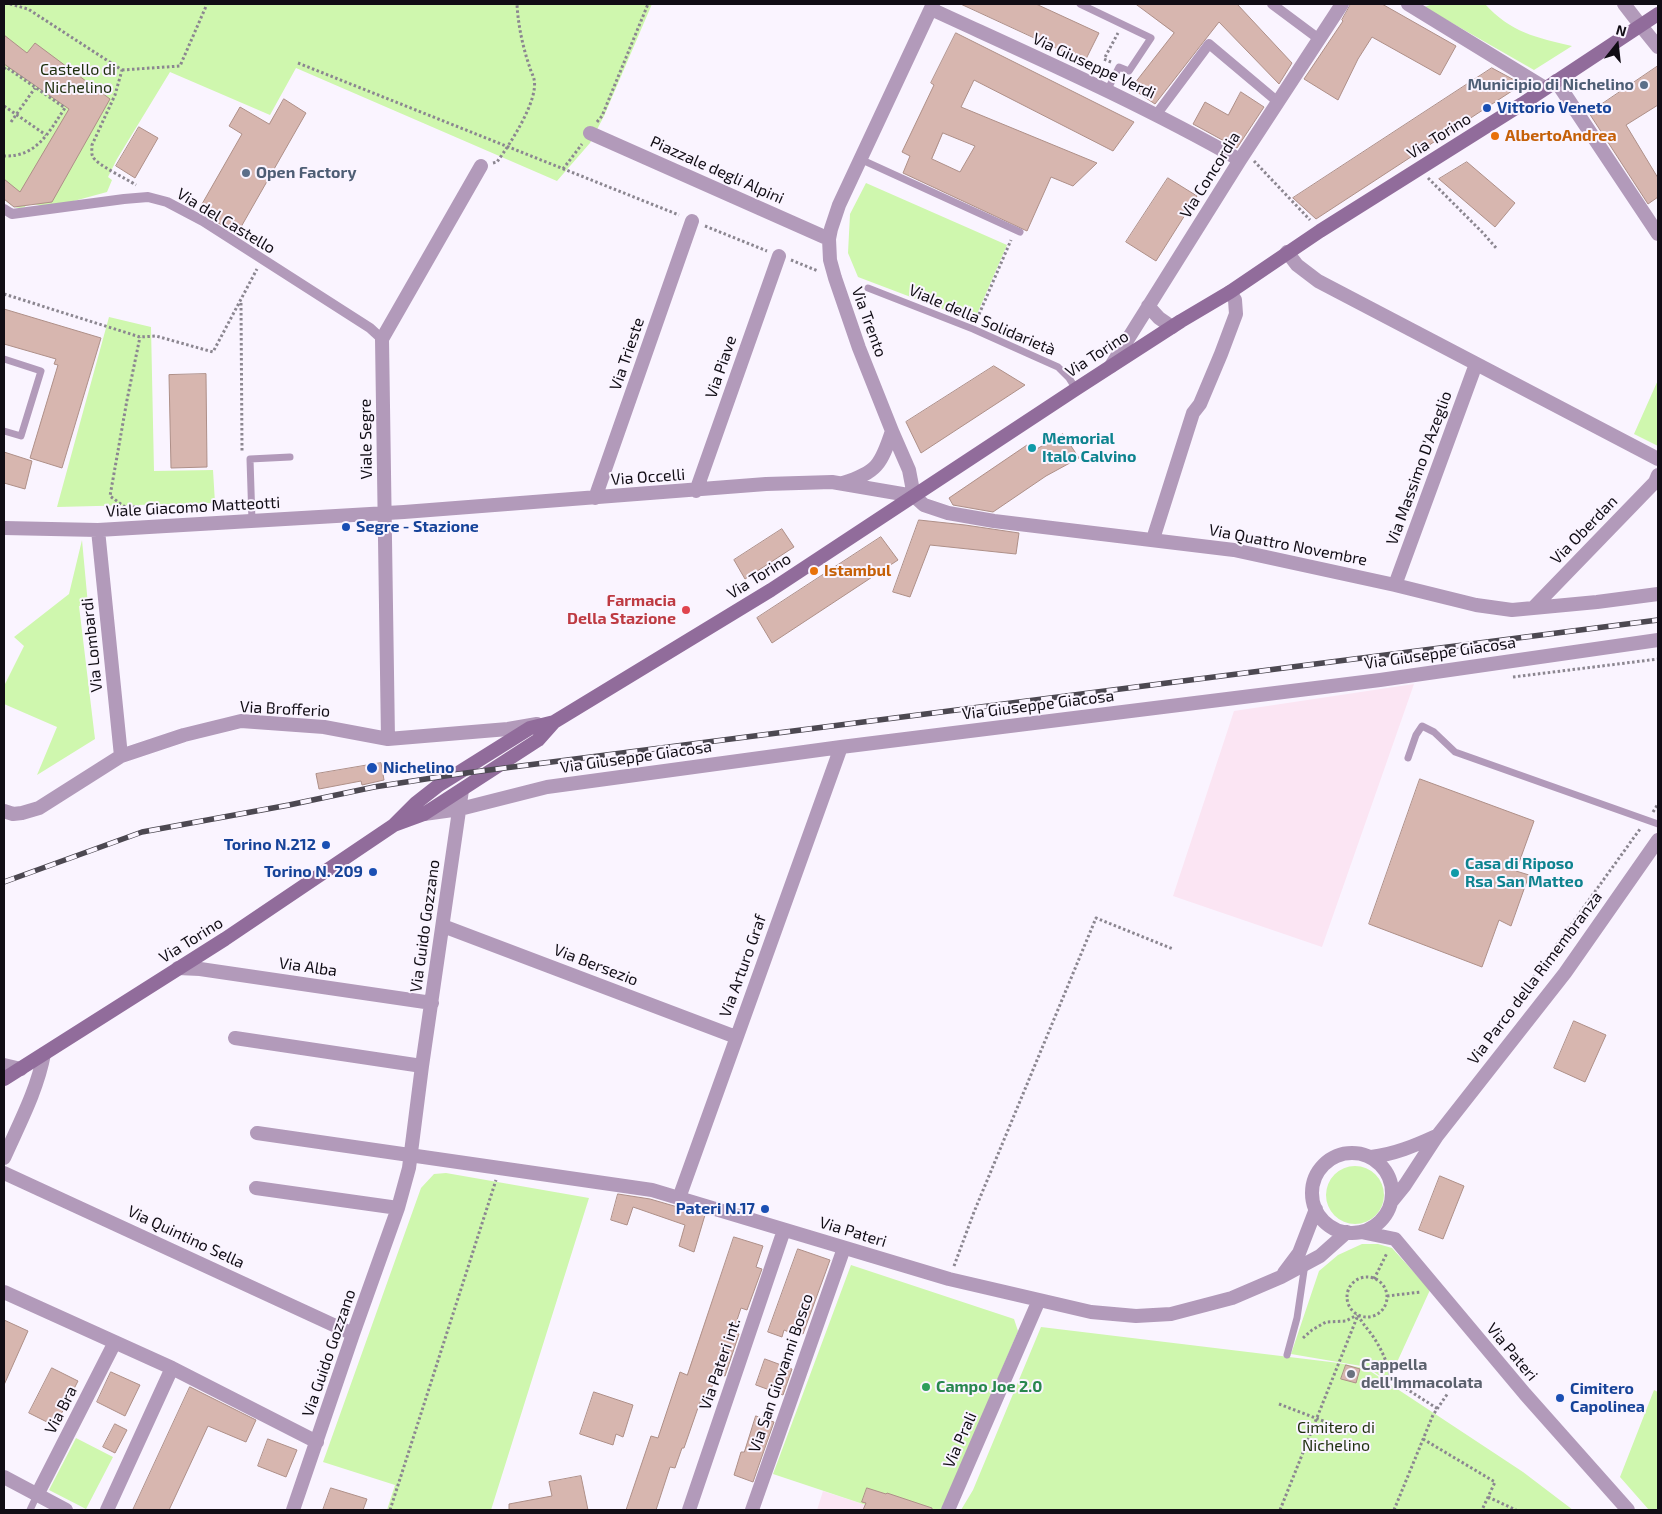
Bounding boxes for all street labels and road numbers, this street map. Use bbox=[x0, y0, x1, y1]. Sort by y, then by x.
street label: Via Giuseppe Verdi bbox=[1029, 29, 1159, 103]
street label: Via Torino bbox=[1404, 109, 1474, 163]
street label: Via Concordia bbox=[1176, 128, 1244, 222]
street label: Piazzale degli Alpini bbox=[647, 132, 787, 208]
street label: Via del Castello bbox=[173, 184, 279, 258]
street label: Viale della Solidarietà bbox=[906, 280, 1058, 360]
street label: Via Trento bbox=[847, 284, 891, 360]
street label: Via Trieste bbox=[606, 315, 648, 393]
street label: Via Torino bbox=[1062, 326, 1132, 382]
street label: Via Piave bbox=[701, 333, 741, 401]
street label: Via Massimo D'Azeglio bbox=[1382, 388, 1456, 548]
street label: Viale Segre bbox=[356, 398, 376, 480]
street label: Via Occelli bbox=[610, 465, 686, 489]
street label: Via Oberdan bbox=[1547, 492, 1621, 568]
street label: Viale Giacomo Matteotti bbox=[105, 493, 281, 521]
street label: Via Quattro Novembre bbox=[1207, 520, 1369, 570]
street label: Via Torino bbox=[724, 549, 794, 603]
street label: Via Lombardi bbox=[78, 597, 106, 693]
street label: Via Giuseppe Giacosa bbox=[1363, 633, 1517, 673]
street label: Via Giuseppe Giacosa bbox=[961, 686, 1115, 724]
street label: Via Brofferio bbox=[239, 697, 331, 721]
street label: Via Giuseppe Giacosa bbox=[559, 737, 713, 777]
street label: Via Guido Gozzano bbox=[406, 858, 444, 994]
street label: Via Parco della Rimembranza bbox=[1464, 888, 1606, 1068]
street label: Via Arturo Graf bbox=[716, 912, 770, 1020]
street label: Via Torino bbox=[156, 913, 226, 967]
street label: Via Bersezio bbox=[551, 940, 641, 990]
street label: Via Alba bbox=[278, 953, 338, 981]
street label: Via Quintino Sella bbox=[124, 1201, 248, 1273]
street label: Via Pateri bbox=[817, 1213, 889, 1251]
street label: Via Guido Gozzano bbox=[298, 1287, 360, 1419]
street label: Via San Giovanni Bosco bbox=[745, 1291, 817, 1455]
street label: Via Pateri int. bbox=[695, 1316, 745, 1412]
street label: Via Pateri bbox=[1482, 1319, 1542, 1385]
street label: Via Bra bbox=[41, 1383, 81, 1437]
street label: Via Prali bbox=[939, 1409, 981, 1471]

